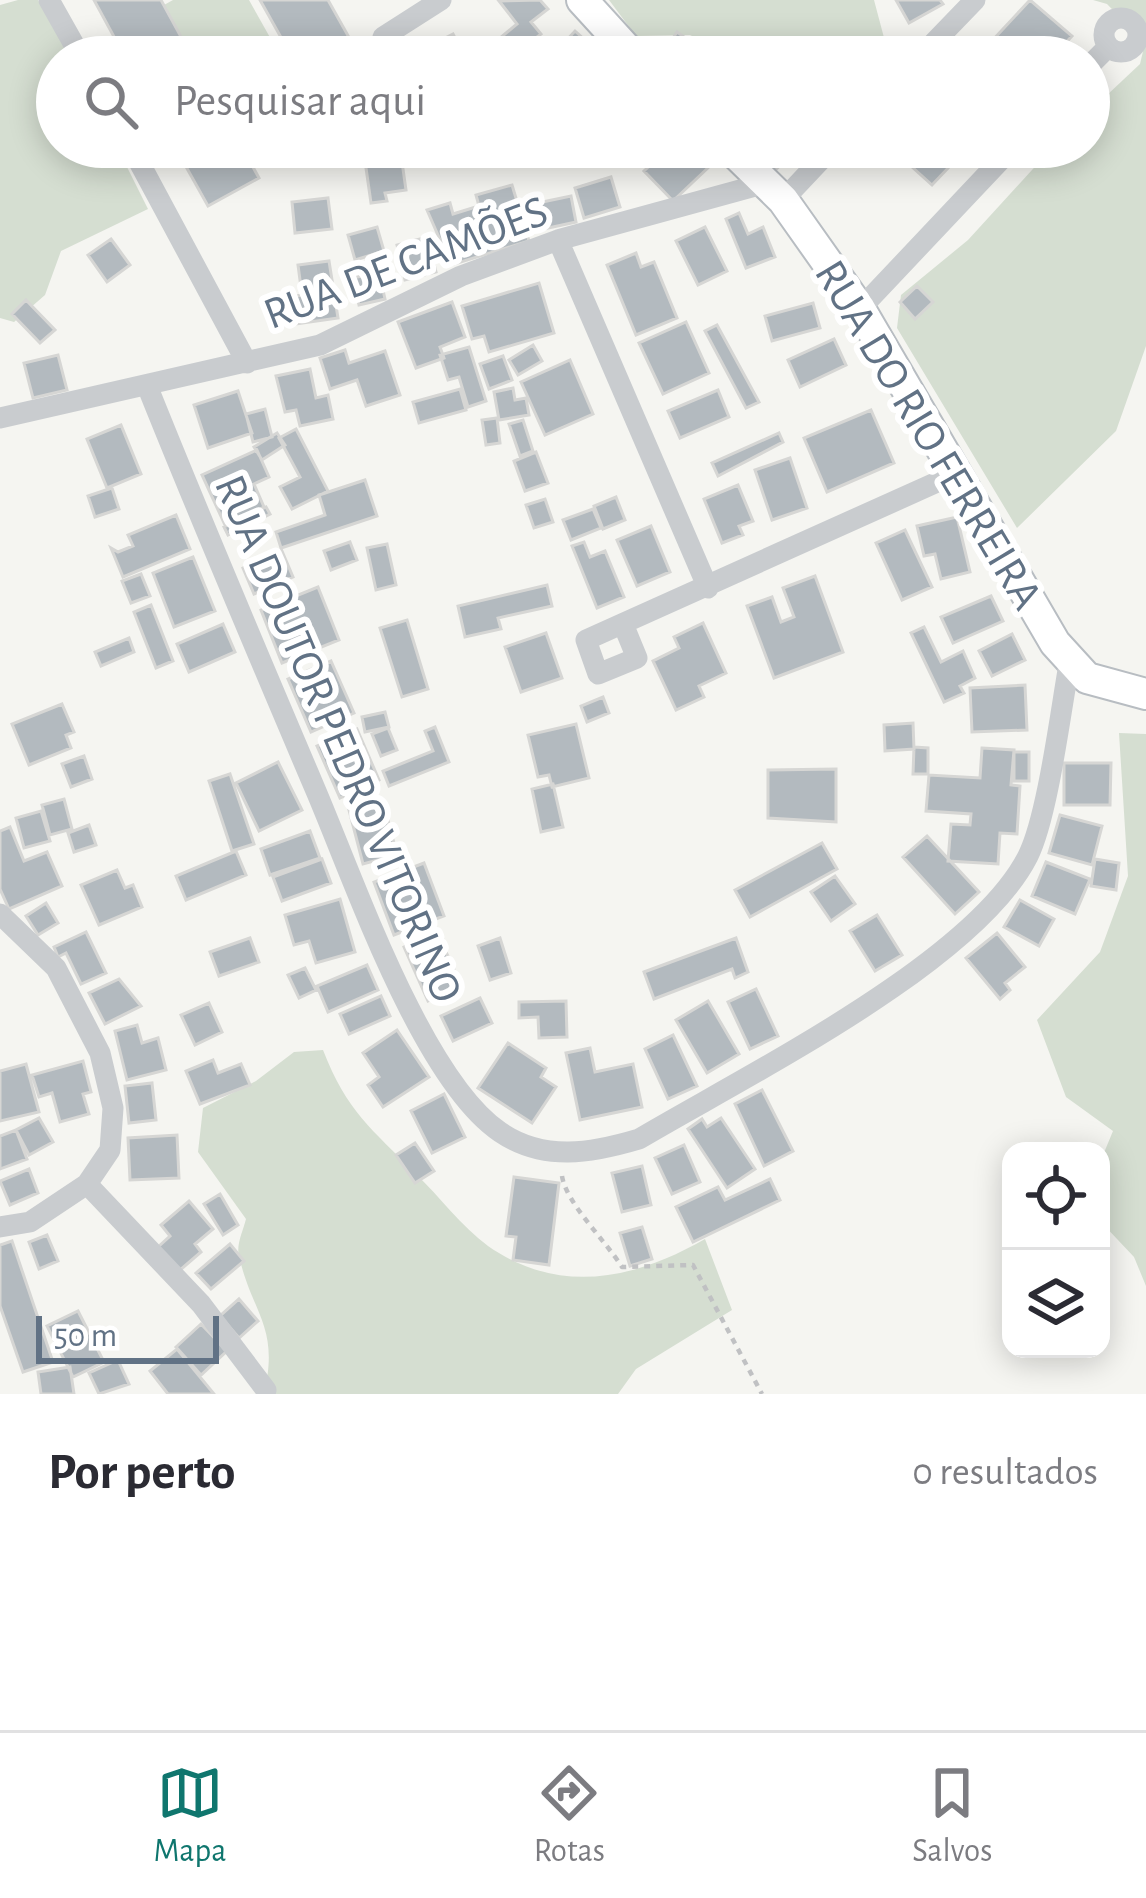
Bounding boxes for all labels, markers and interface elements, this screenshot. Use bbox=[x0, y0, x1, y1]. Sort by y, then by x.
search box bbox=[36, 36, 1110, 168]
icon: search bbox=[78, 69, 144, 135]
text: Pesquisar aqui bbox=[174, 79, 426, 124]
street label: RUA DE CAMÕES bbox=[257, 186, 554, 338]
street label: RUA DO RIO FERREIRA bbox=[806, 253, 1050, 618]
street label: RUA DOUTOR PEDRO VITORINO bbox=[206, 469, 469, 1009]
map controls bbox=[1002, 1142, 1110, 1358]
button: locate bbox=[1002, 1142, 1110, 1250]
button: layers bbox=[1002, 1250, 1110, 1358]
scale bar bbox=[36, 1310, 219, 1363]
text: 50 m bbox=[54, 1320, 117, 1353]
text: Por perto bbox=[48, 1447, 235, 1498]
text: 0 resultados bbox=[912, 1453, 1098, 1492]
tab: Mapa bbox=[154, 1760, 227, 1872]
tab: Rotas bbox=[534, 1760, 605, 1872]
tab: Salvos bbox=[912, 1760, 992, 1872]

